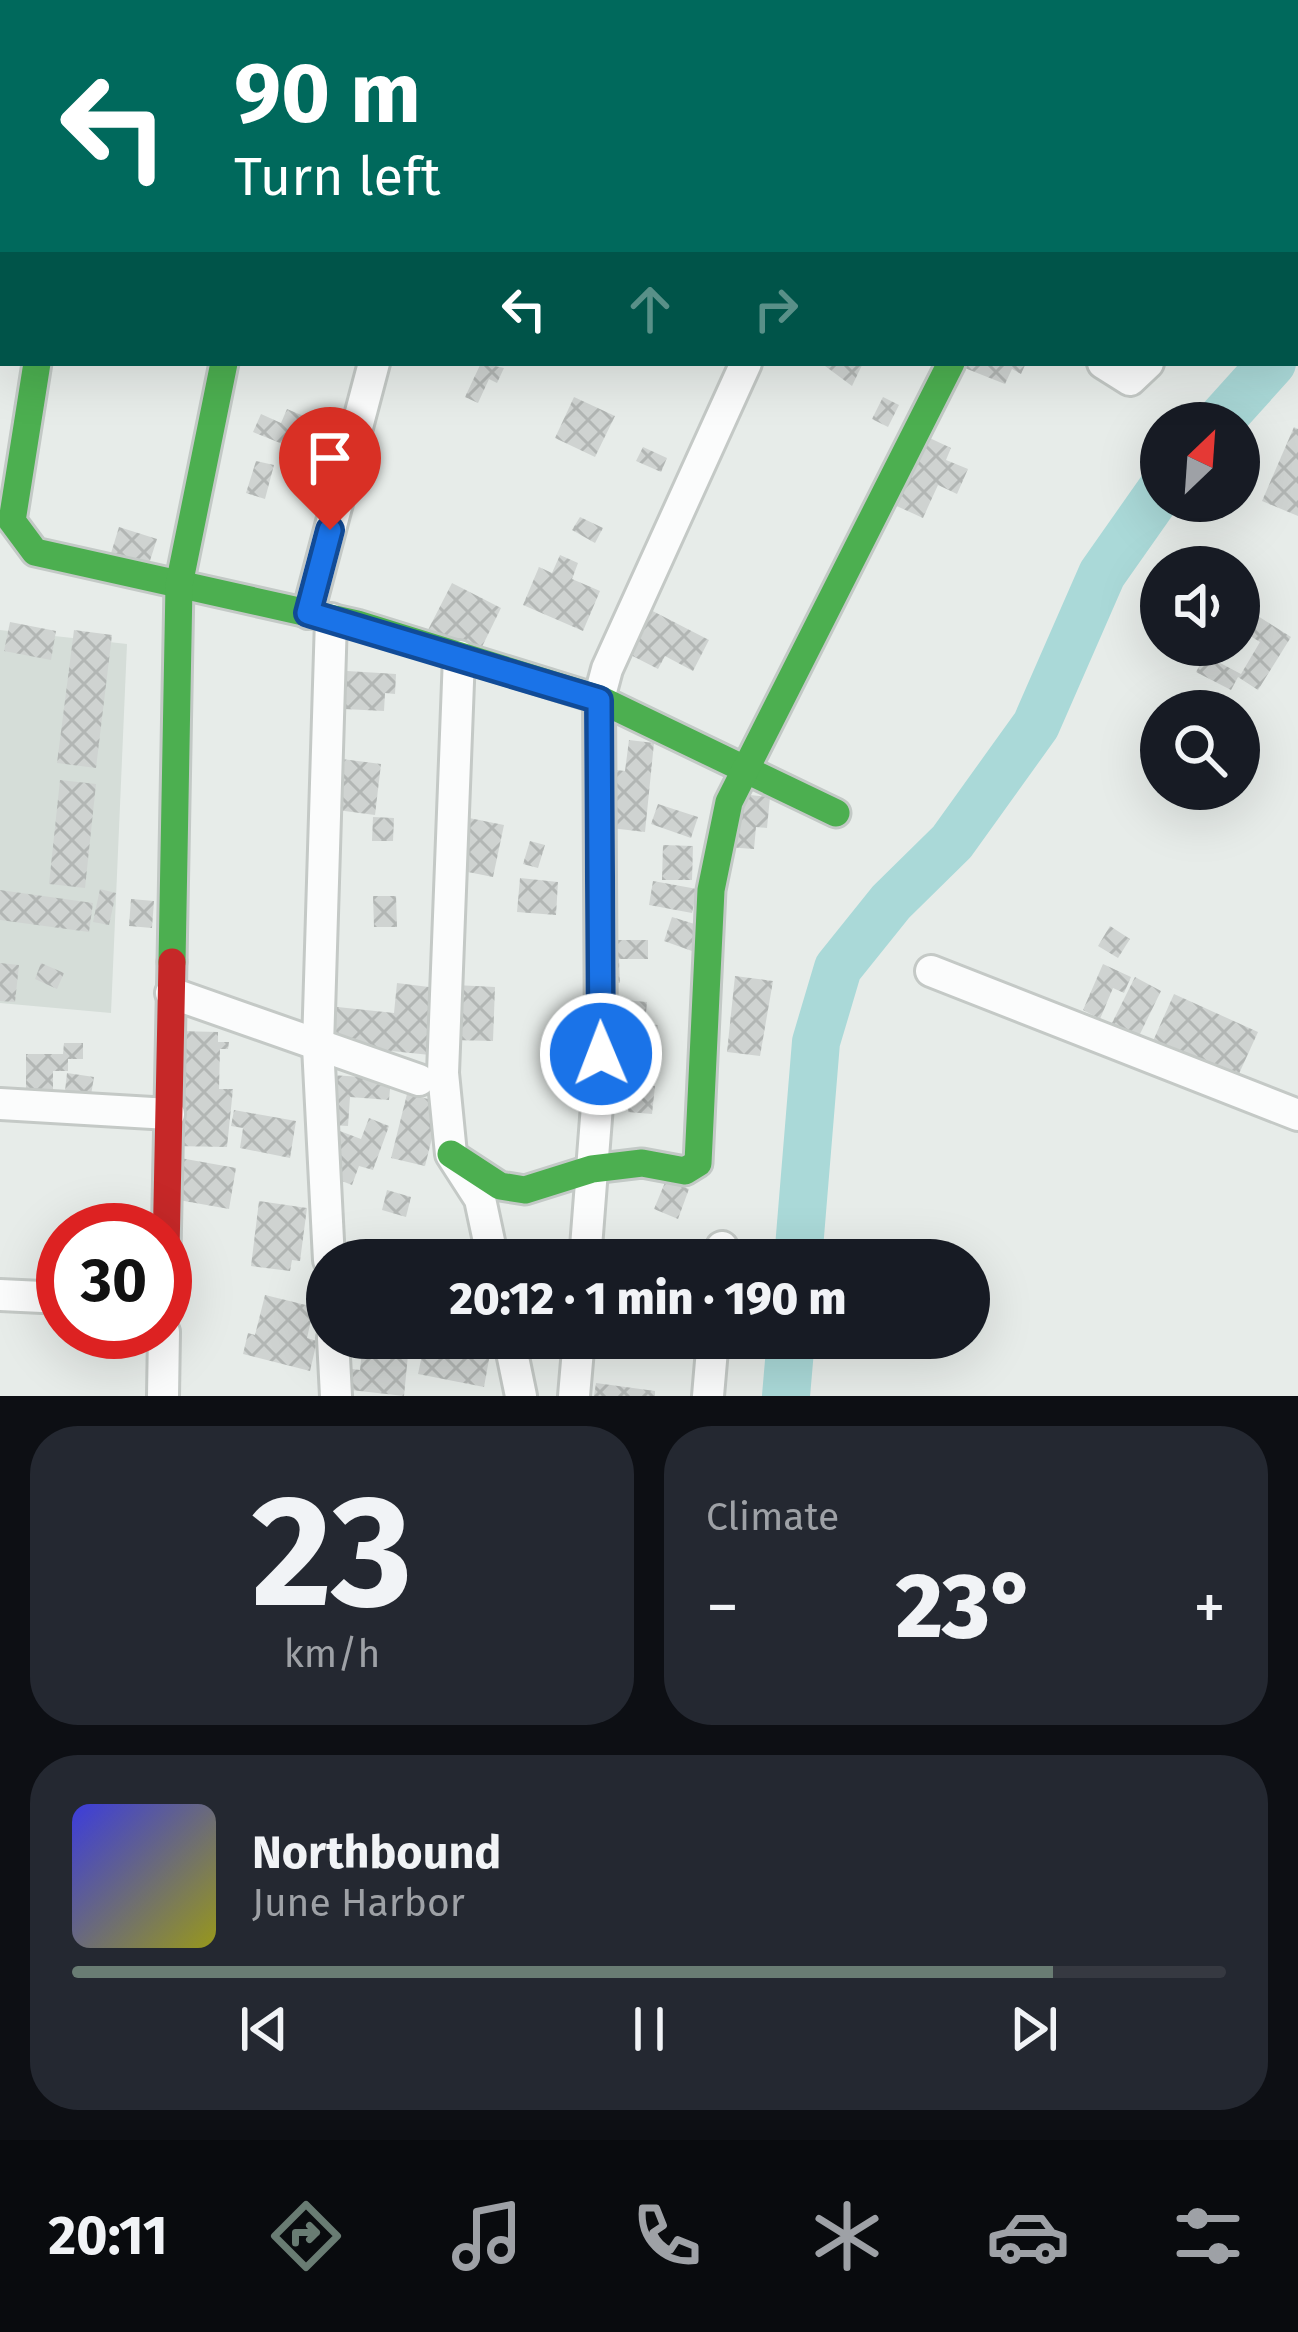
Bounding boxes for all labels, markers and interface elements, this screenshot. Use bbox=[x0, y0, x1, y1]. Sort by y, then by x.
text: 90 m bbox=[234, 43, 421, 144]
icon: left bbox=[36, 48, 192, 204]
text: Turn left bbox=[234, 145, 441, 209]
icon: left bbox=[491, 276, 557, 342]
icon: ahead bbox=[617, 276, 683, 342]
icon: right bbox=[743, 276, 809, 342]
north arrow bbox=[1140, 402, 1260, 522]
map controls bbox=[1140, 402, 1260, 810]
pin bbox=[279, 407, 381, 530]
icon: arrive bbox=[297, 425, 363, 491]
button: sound bbox=[1140, 546, 1260, 666]
button: search bbox=[1140, 690, 1260, 810]
position arrow bbox=[538, 991, 664, 1117]
speed limit sign: 30 bbox=[36, 1203, 192, 1359]
text: 20:12 · 1 min · 190 m bbox=[450, 1272, 846, 1326]
text: 23 bbox=[252, 1459, 413, 1646]
text: Climate bbox=[706, 1494, 839, 1540]
text: 23° bbox=[896, 1553, 1036, 1661]
text: − bbox=[706, 1568, 739, 1647]
text: + bbox=[1193, 1568, 1226, 1647]
text: km/h bbox=[284, 1631, 380, 1677]
text: Northbound bbox=[252, 1826, 501, 1880]
text: June Harbor bbox=[252, 1880, 465, 1926]
icon: previous bbox=[231, 1996, 297, 2062]
icon: pause bbox=[616, 1996, 682, 2062]
icon: next bbox=[1001, 1996, 1067, 2062]
icon: directions bbox=[264, 2194, 348, 2278]
icon: music bbox=[445, 2194, 529, 2278]
icon: phone bbox=[625, 2194, 709, 2278]
icon: climate bbox=[805, 2194, 889, 2278]
icon: car bbox=[986, 2194, 1070, 2278]
icon: filters bbox=[1166, 2194, 1250, 2278]
text: 20:11 bbox=[48, 2204, 168, 2268]

